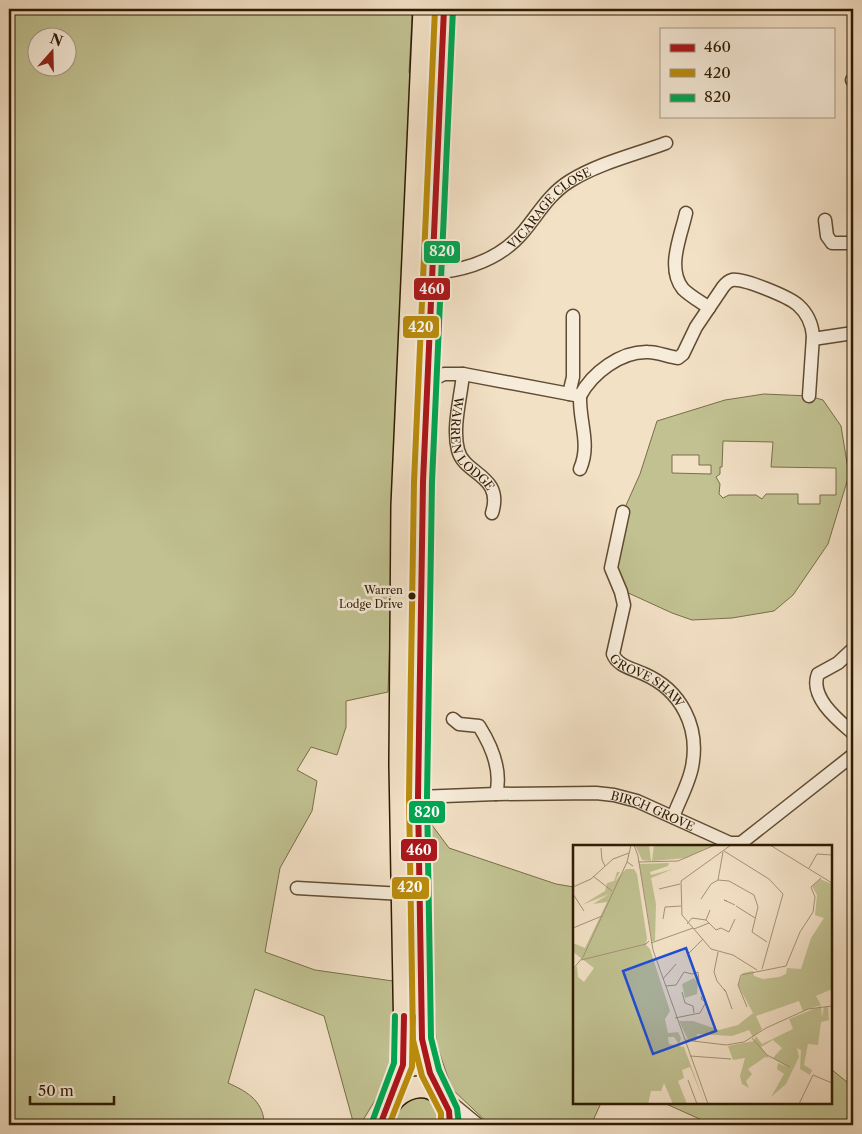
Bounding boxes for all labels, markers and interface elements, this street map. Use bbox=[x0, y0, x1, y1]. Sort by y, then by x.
north arrow bbox=[28, 28, 78, 78]
legend bbox=[660, 28, 834, 118]
text: N bbox=[48, 29, 65, 50]
text: 460 bbox=[704, 37, 731, 56]
text: 420 bbox=[704, 63, 731, 82]
text: 820 bbox=[704, 87, 731, 106]
street label: VICARAGE CLOSE bbox=[503, 164, 593, 252]
line badge: 820 bbox=[423, 240, 461, 264]
text: 820 bbox=[429, 242, 455, 260]
line badge: 460 bbox=[413, 277, 451, 301]
text: 460 bbox=[419, 280, 445, 298]
line badge: 420 bbox=[402, 315, 440, 339]
text: 420 bbox=[408, 318, 434, 336]
street label: WARREN LODGE bbox=[448, 395, 498, 493]
place label: Warren Lodge Drive bbox=[339, 583, 403, 611]
marker: Warren Lodge Drive bbox=[407, 591, 417, 601]
street label: GROVE SHAW bbox=[607, 651, 688, 710]
street label: BIRCH GROVE bbox=[609, 787, 697, 834]
line badge: 820 bbox=[408, 800, 446, 824]
text: 820 bbox=[414, 803, 440, 821]
line badge: 460 bbox=[400, 838, 438, 862]
text: 460 bbox=[406, 841, 432, 859]
inset map bbox=[573, 845, 832, 1104]
line badge: 420 bbox=[391, 876, 430, 900]
text: 420 bbox=[397, 878, 423, 896]
scale bar bbox=[30, 1074, 114, 1106]
text: 50 m bbox=[38, 1081, 74, 1100]

